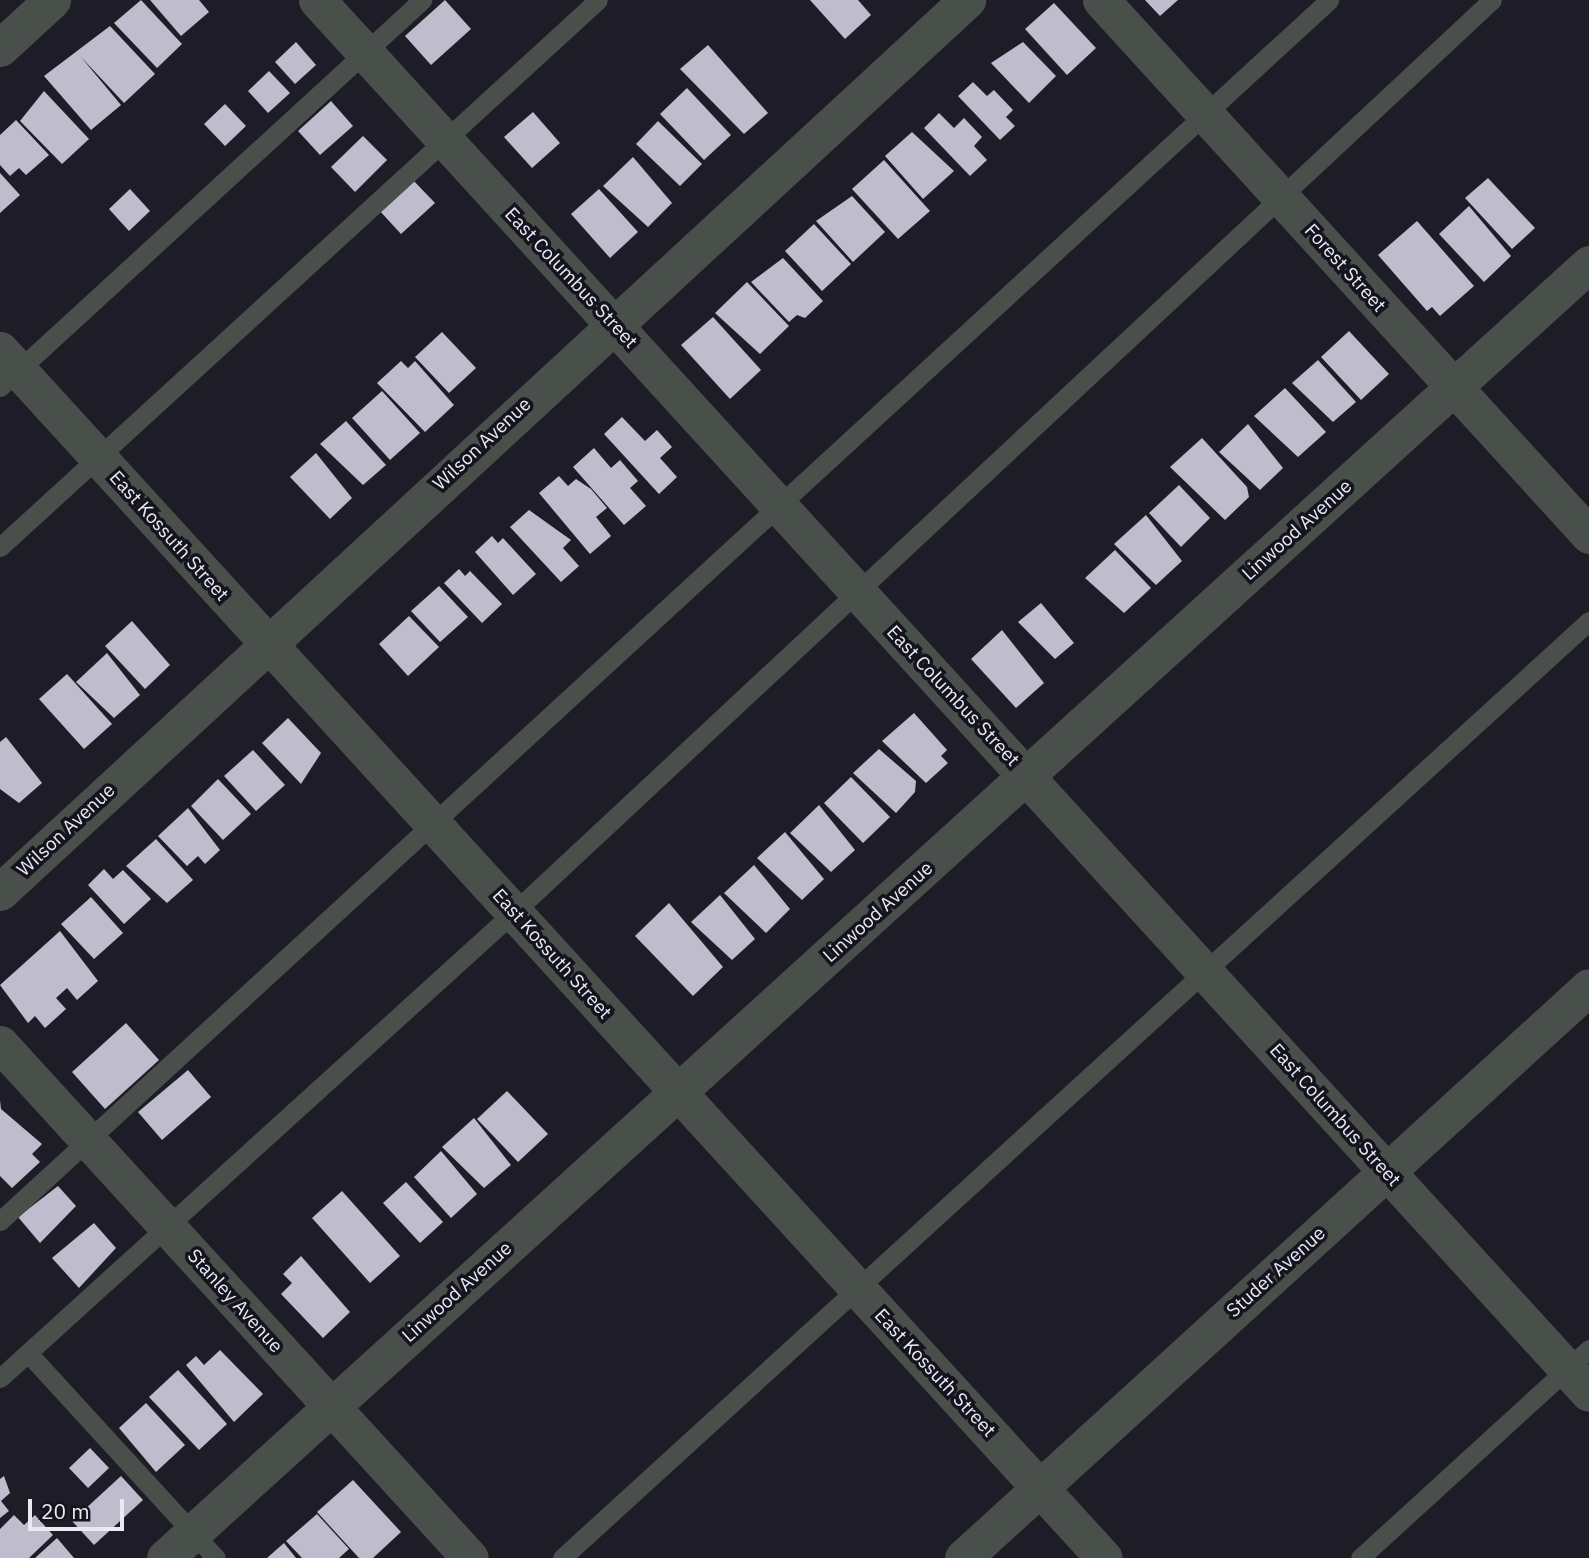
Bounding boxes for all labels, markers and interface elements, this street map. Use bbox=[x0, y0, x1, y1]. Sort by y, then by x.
street label: East Columbus Street bbox=[500, 203, 642, 353]
street label: Forest Street bbox=[1300, 219, 1390, 317]
street label: Wilson Avenue bbox=[428, 393, 536, 495]
street label: East Kossuth Street bbox=[105, 466, 233, 606]
street label: Linwood Avenue bbox=[1237, 475, 1357, 585]
street label: East Columbus Street bbox=[882, 621, 1024, 771]
street label: Wilson Avenue bbox=[12, 779, 120, 881]
street label: Linwood Avenue bbox=[818, 857, 938, 967]
street label: East Kossuth Street bbox=[488, 884, 616, 1024]
street label: East Columbus Street bbox=[1265, 1039, 1405, 1191]
street label: Studer Avenue bbox=[1222, 1222, 1330, 1322]
street label: Linwood Avenue bbox=[397, 1237, 517, 1347]
street label: Stanley Avenue bbox=[183, 1244, 287, 1358]
street label: East Kossuth Street bbox=[870, 1304, 1000, 1442]
scale bar bbox=[32, 1484, 128, 1528]
text: 20 m bbox=[41, 1497, 90, 1525]

